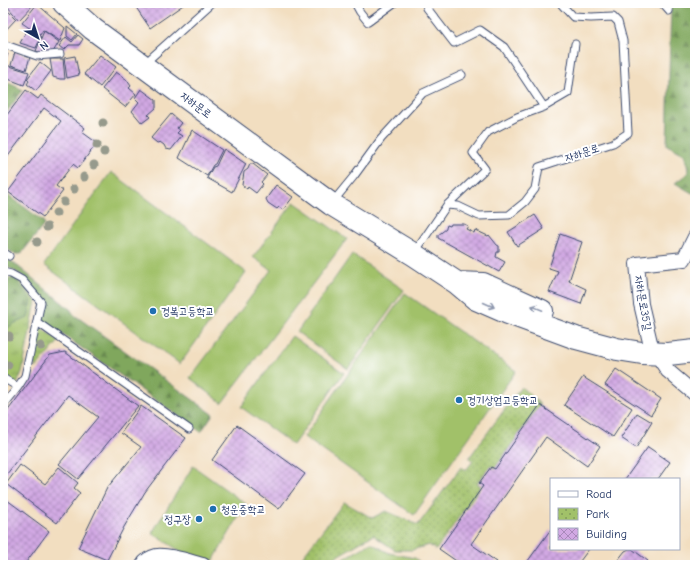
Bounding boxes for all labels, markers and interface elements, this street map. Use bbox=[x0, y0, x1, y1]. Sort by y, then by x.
north arrow bbox=[18, 18, 58, 58]
text: N bbox=[37, 38, 51, 53]
street label: 자하문로 bbox=[178, 89, 214, 121]
street label: 자하문로 bbox=[563, 141, 601, 165]
street label: 자하문로35길 bbox=[632, 274, 654, 332]
one-way arrow bbox=[483, 301, 495, 309]
one-way arrow bbox=[531, 304, 543, 312]
place label: 경복고등학교 bbox=[161, 305, 214, 318]
marker: 경복고등학교 bbox=[148, 306, 158, 316]
place label: 경기상업고등학교 bbox=[467, 394, 538, 407]
marker: 경기상업고등학교 bbox=[454, 395, 464, 405]
legend bbox=[550, 478, 680, 550]
text: Road bbox=[586, 487, 612, 501]
place label: 청운중학교 bbox=[221, 503, 265, 516]
marker: 청운중학교 bbox=[208, 504, 218, 514]
text: Park bbox=[586, 507, 609, 521]
place label: 정구장 bbox=[164, 513, 191, 526]
marker: 정구장 bbox=[194, 514, 204, 524]
text: Building bbox=[586, 527, 627, 541]

